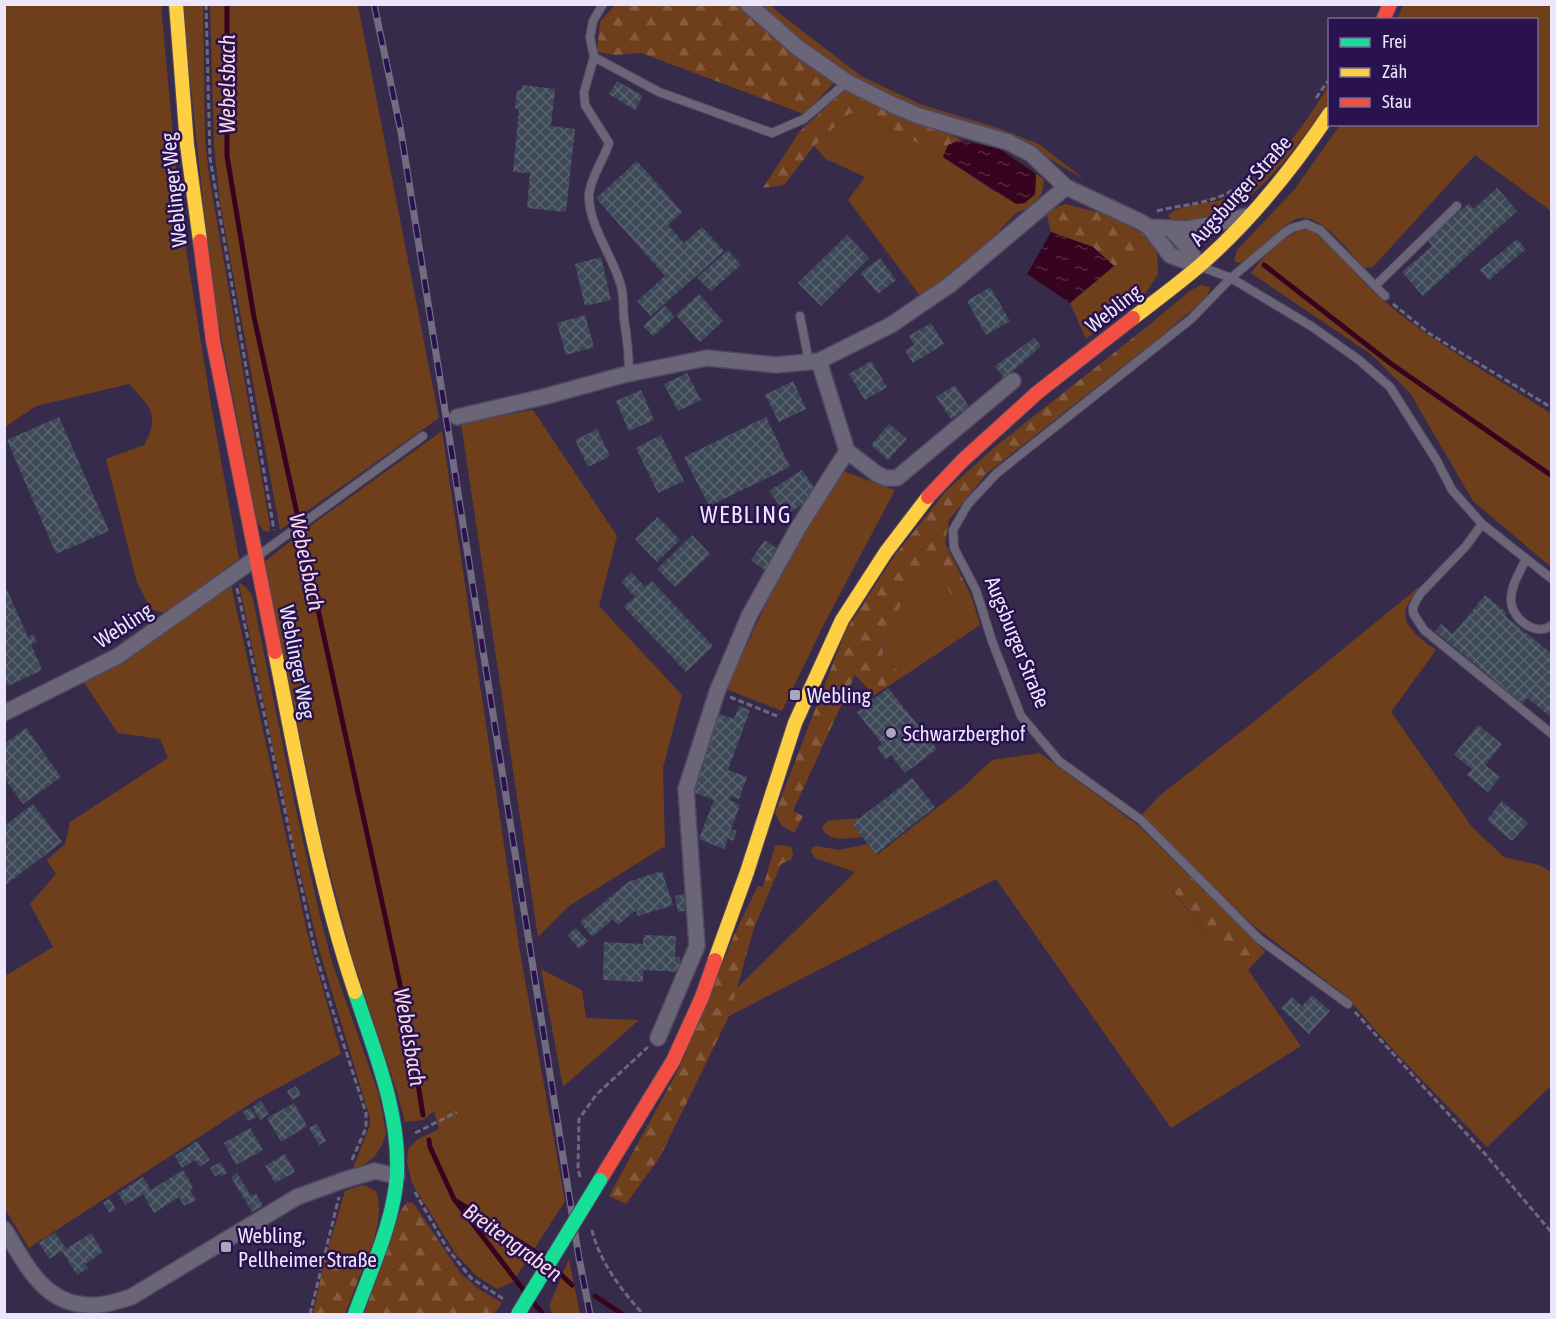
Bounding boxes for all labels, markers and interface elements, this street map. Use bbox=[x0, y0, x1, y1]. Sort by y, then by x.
legend bbox=[1328, 18, 1538, 126]
text: Frei bbox=[1382, 31, 1407, 52]
water label: Webelsbach bbox=[214, 34, 240, 133]
text: Zäh bbox=[1382, 61, 1407, 82]
text: Stau bbox=[1382, 91, 1412, 112]
street label: Augsburger Straße bbox=[1184, 130, 1296, 250]
street label: Weblinger Weg bbox=[155, 132, 191, 248]
street label: Webling bbox=[1081, 279, 1145, 337]
district label: WEBLING bbox=[700, 501, 792, 528]
water label: Webelsbach bbox=[284, 511, 330, 613]
street label: Augsburger Straße bbox=[981, 573, 1055, 711]
street label: Webling bbox=[90, 598, 156, 652]
street label: Weblinger Weg bbox=[275, 603, 321, 721]
place label: Webling bbox=[807, 683, 871, 707]
marker: Webling bbox=[788, 688, 802, 702]
place label: Schwarzberghof bbox=[903, 721, 1026, 745]
marker: Schwarzberghof bbox=[884, 726, 898, 740]
water label: Webelsbach bbox=[389, 986, 431, 1088]
water label: Breitengraben bbox=[459, 1198, 568, 1287]
place label: Webling, Pellheimer Straße bbox=[238, 1223, 377, 1271]
marker: Webling, Pellheimer Straße bbox=[219, 1240, 233, 1254]

